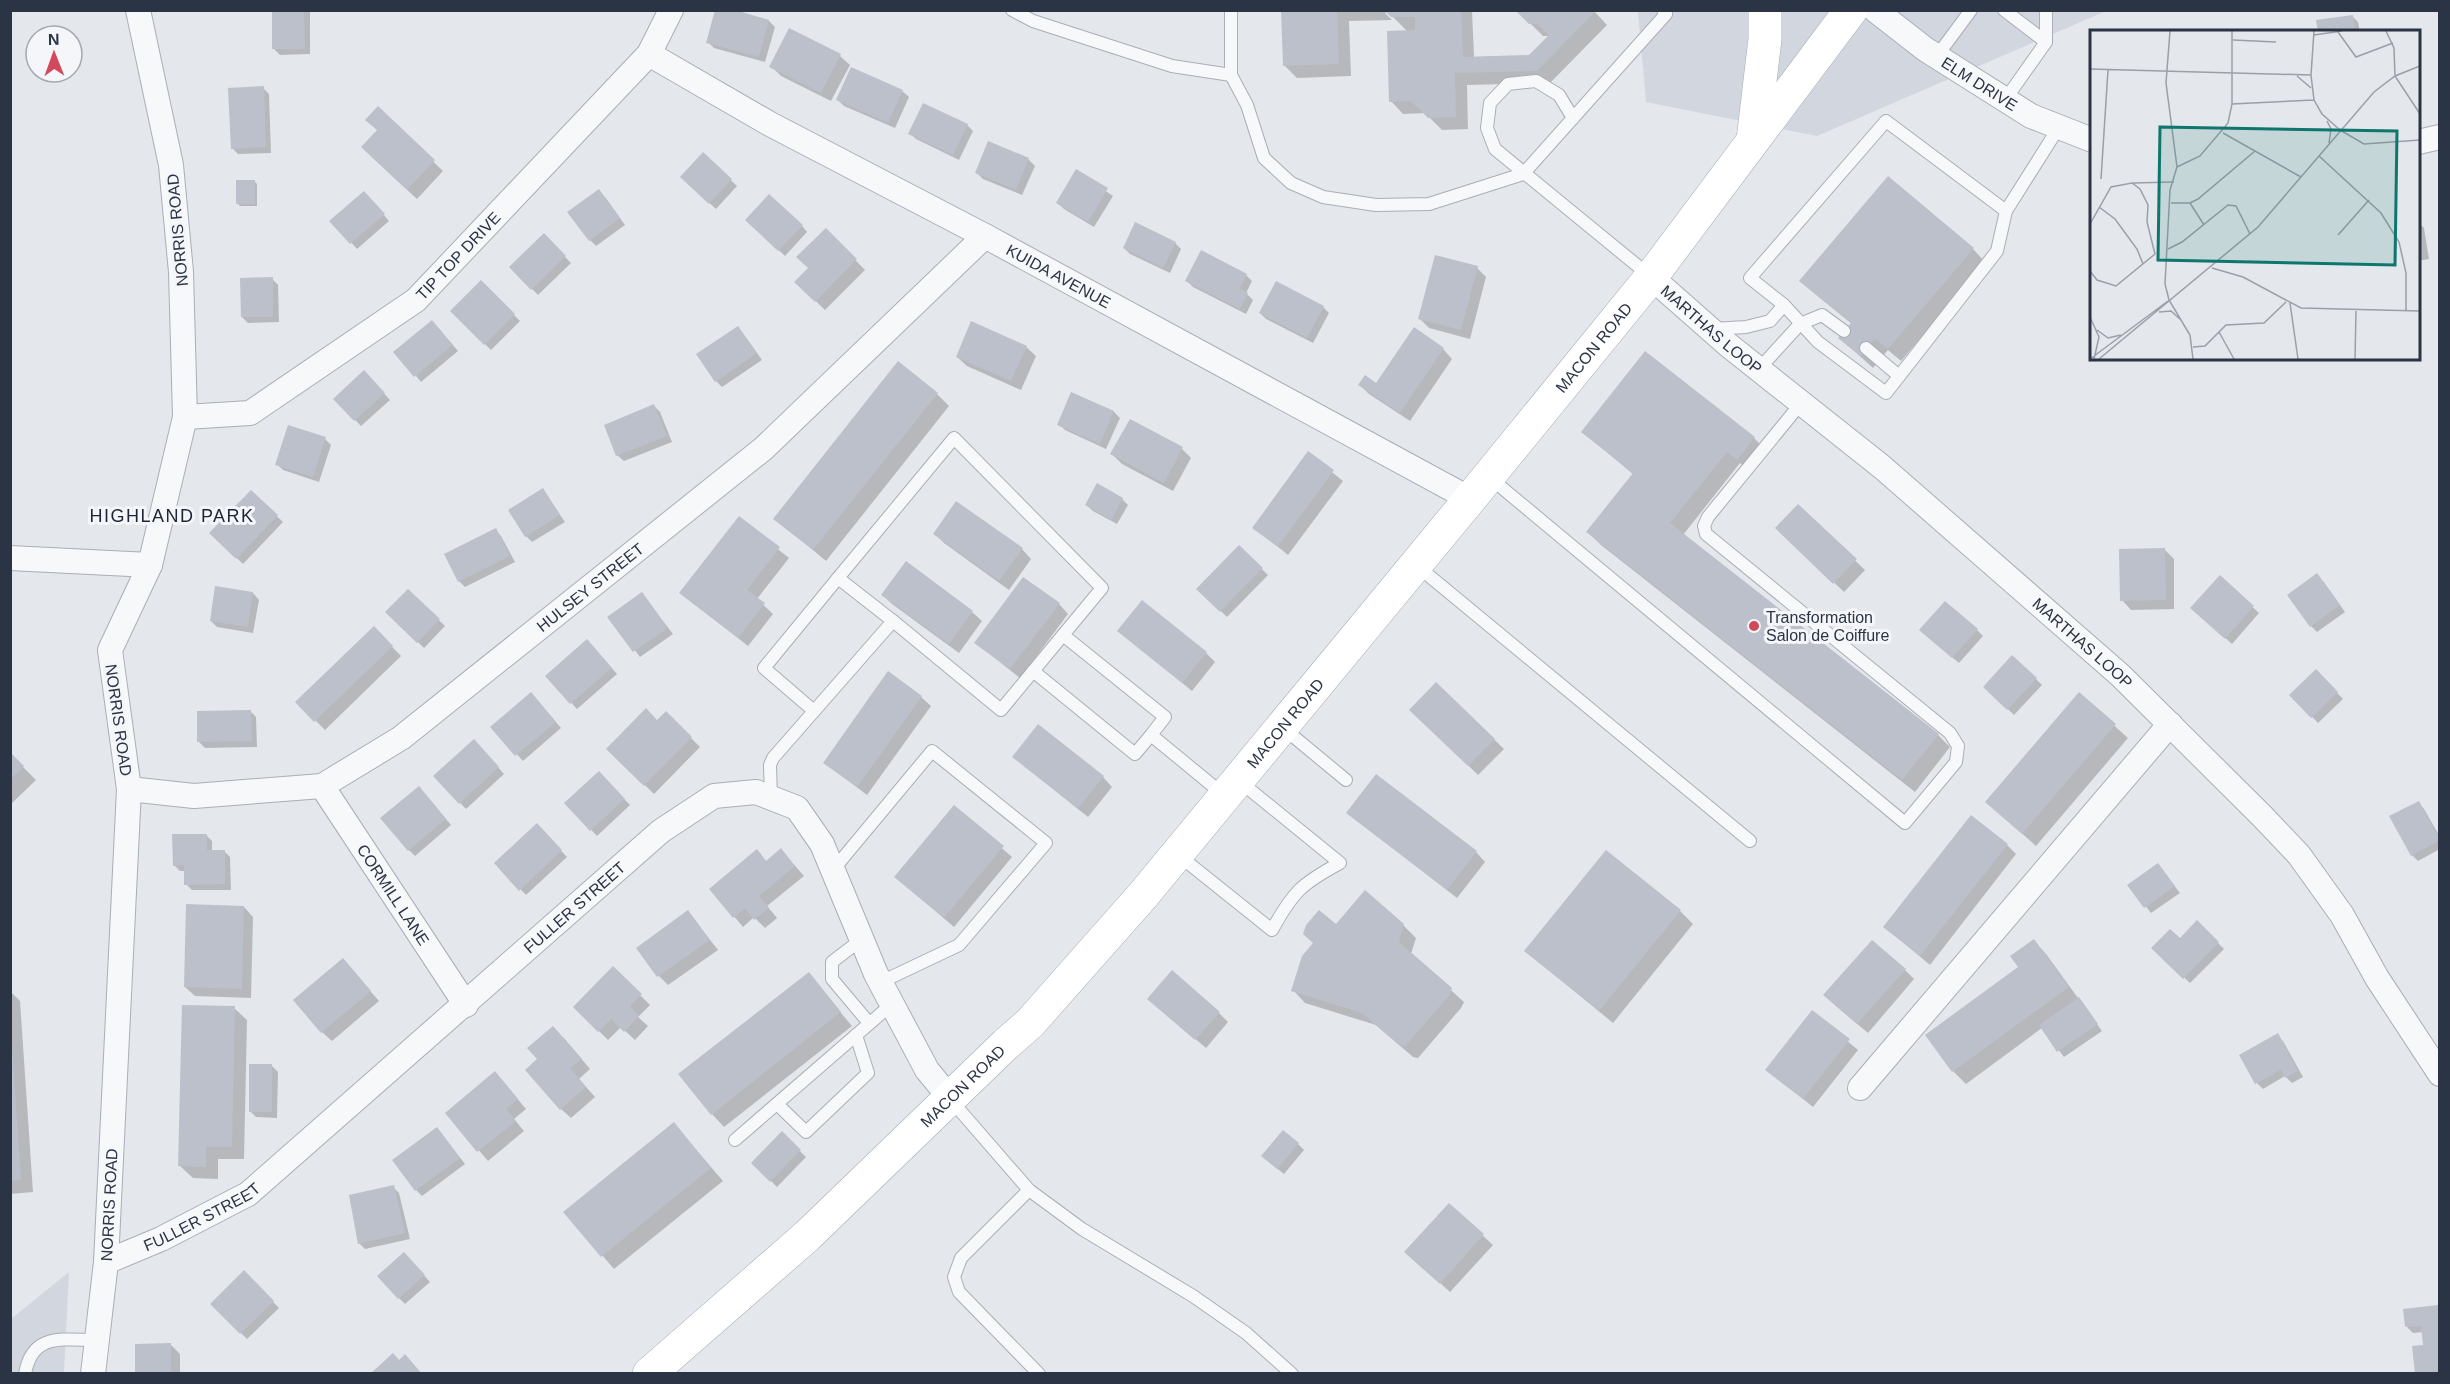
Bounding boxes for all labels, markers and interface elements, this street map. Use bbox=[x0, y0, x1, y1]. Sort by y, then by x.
north arrow bbox=[24, 24, 84, 84]
inset map bbox=[2090, 30, 2420, 360]
text: N bbox=[48, 31, 60, 48]
street label: ELM DRIVE bbox=[1938, 54, 2020, 114]
street label: NORRIS ROAD bbox=[164, 173, 191, 287]
street label: TIP TOP DRIVE bbox=[413, 209, 504, 303]
street label: KUIDA AVENUE bbox=[1003, 241, 1114, 312]
street label: MARTHAS LOOP bbox=[1657, 282, 1765, 377]
street label: MACON ROAD bbox=[1552, 300, 1635, 396]
district label: HIGHLAND PARK bbox=[89, 506, 255, 526]
street label: HULSEY STREET bbox=[534, 540, 647, 635]
street label: MARTHAS LOOP bbox=[2029, 595, 2136, 691]
place label: Transformation Salon de Coiffure bbox=[1766, 609, 1889, 644]
marker: Transformation Salon de Coiffure bbox=[1747, 619, 1761, 633]
street label: NORRIS ROAD bbox=[102, 663, 135, 777]
street label: MACON ROAD bbox=[1244, 675, 1327, 771]
street label: CORMILL LANE bbox=[354, 841, 432, 948]
street label: FULLER STREET bbox=[521, 858, 629, 957]
street label: MACON ROAD bbox=[917, 1042, 1009, 1131]
street label: NORRIS ROAD bbox=[98, 1148, 121, 1262]
street label: FULLER STREET bbox=[141, 1179, 264, 1254]

